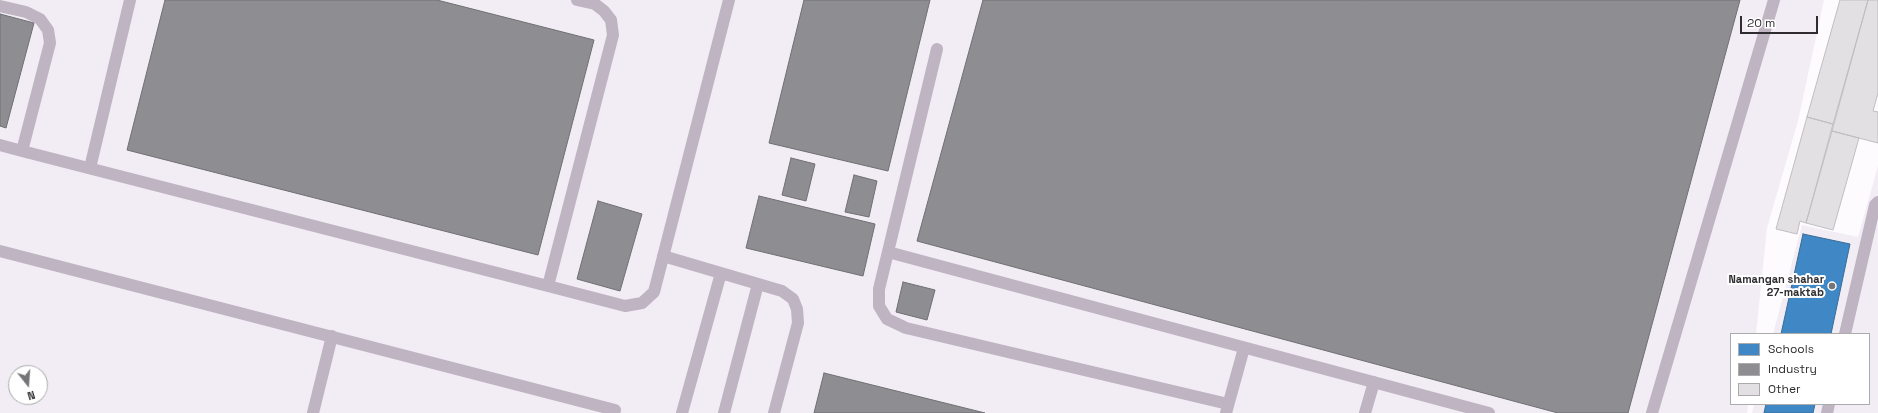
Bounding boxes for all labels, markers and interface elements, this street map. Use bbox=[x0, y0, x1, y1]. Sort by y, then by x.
scale bar bbox=[1742, 8, 1820, 34]
text: 20 m bbox=[1747, 15, 1775, 31]
place label: Namangan shahar 27-maktab bbox=[1728, 273, 1824, 299]
marker: Namangan shahar 27-maktab bbox=[1827, 281, 1837, 291]
legend bbox=[1730, 333, 1870, 405]
text: Schools bbox=[1768, 341, 1814, 357]
text: Industry bbox=[1768, 361, 1817, 377]
north arrow bbox=[8, 365, 48, 405]
text: Other bbox=[1768, 381, 1801, 397]
text: N bbox=[26, 388, 37, 403]

